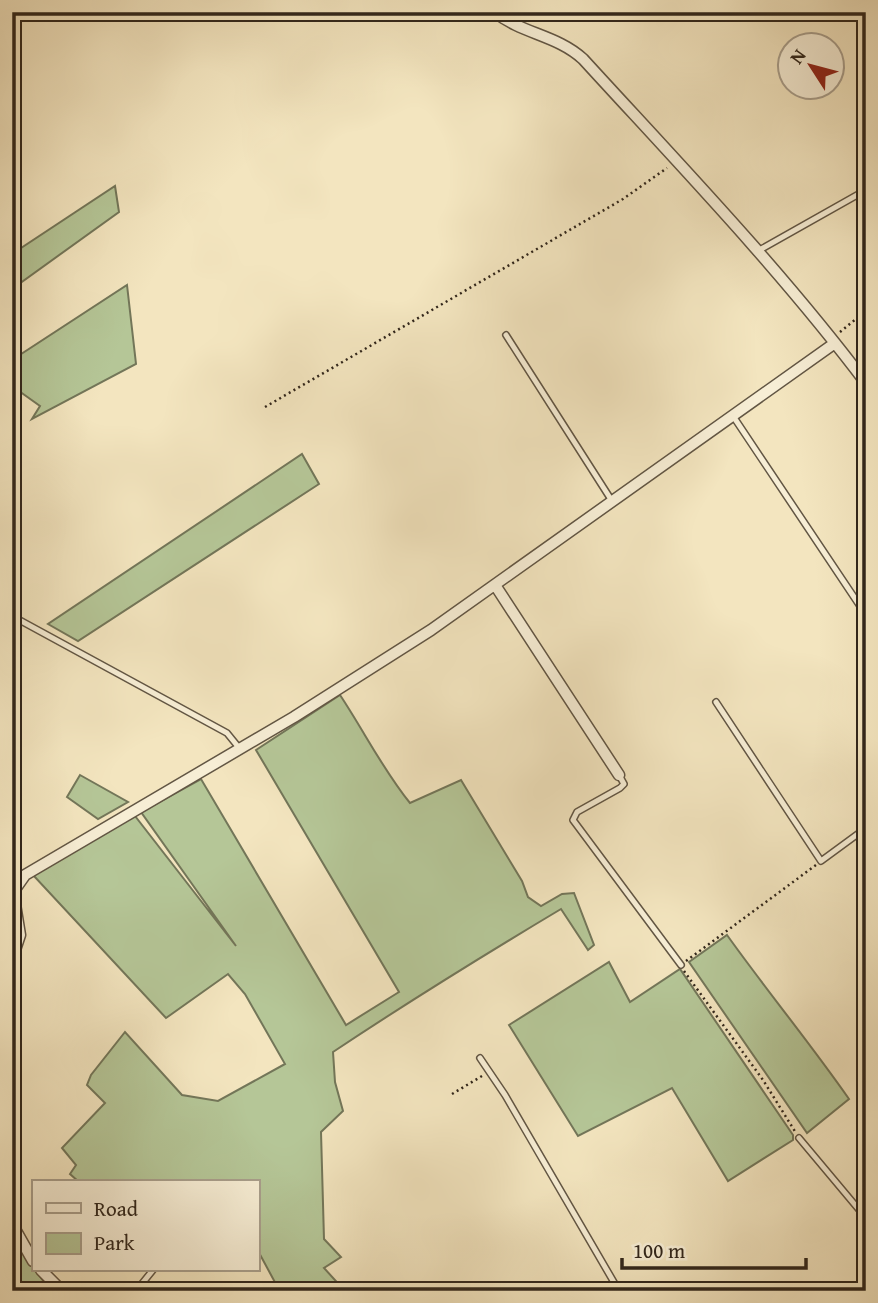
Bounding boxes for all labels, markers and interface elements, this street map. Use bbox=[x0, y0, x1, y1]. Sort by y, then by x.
north arrow bbox=[776, 32, 846, 102]
text: N bbox=[782, 42, 812, 69]
legend bbox=[32, 1180, 259, 1272]
text: Road bbox=[94, 1193, 139, 1224]
scale bar bbox=[622, 1226, 806, 1270]
text: Park bbox=[94, 1227, 135, 1258]
text: 100 m bbox=[633, 1235, 685, 1266]

